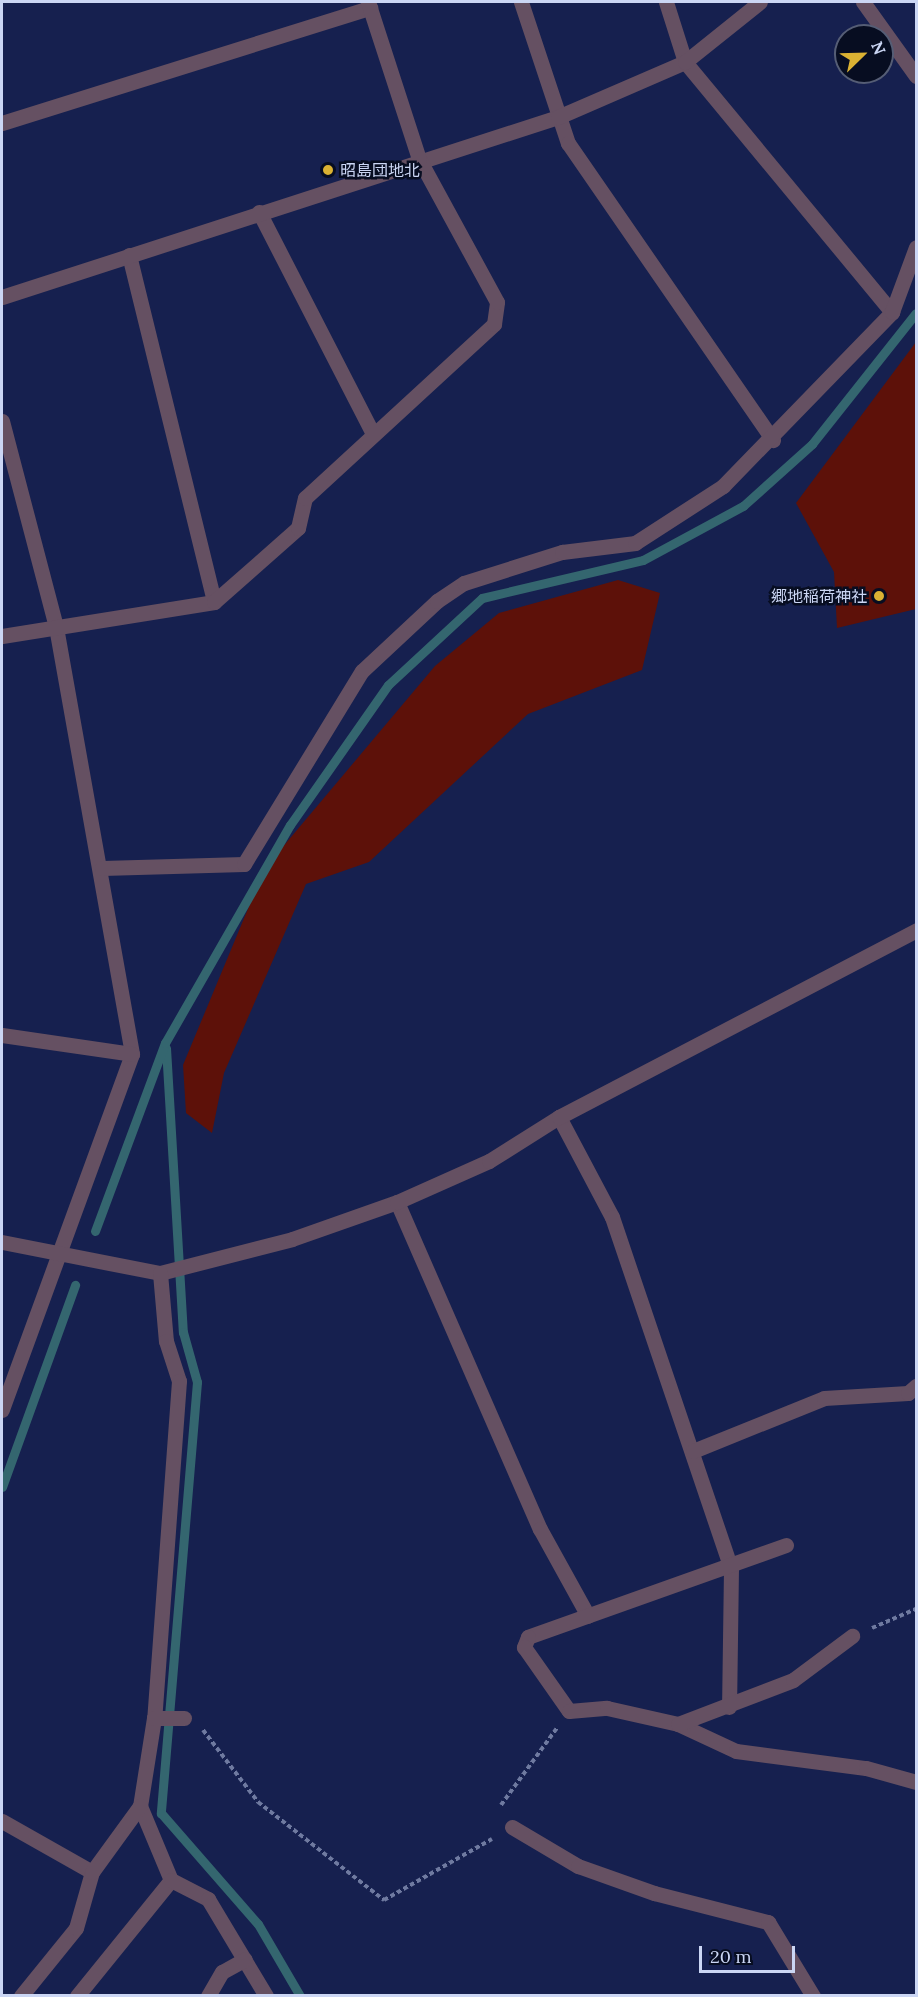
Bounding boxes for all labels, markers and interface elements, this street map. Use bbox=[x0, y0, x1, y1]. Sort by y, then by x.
north arrow bbox=[834, 24, 894, 84]
text: N bbox=[867, 38, 890, 57]
place label: 昭島団地北 bbox=[340, 160, 420, 180]
marker: 昭島団地北 bbox=[321, 163, 335, 177]
place label: 郷地稲荷神社 bbox=[771, 586, 867, 606]
marker: 郷地稲荷神社 bbox=[872, 589, 886, 603]
scale bar bbox=[702, 1934, 798, 1972]
text: 20 m bbox=[710, 1945, 752, 1968]

